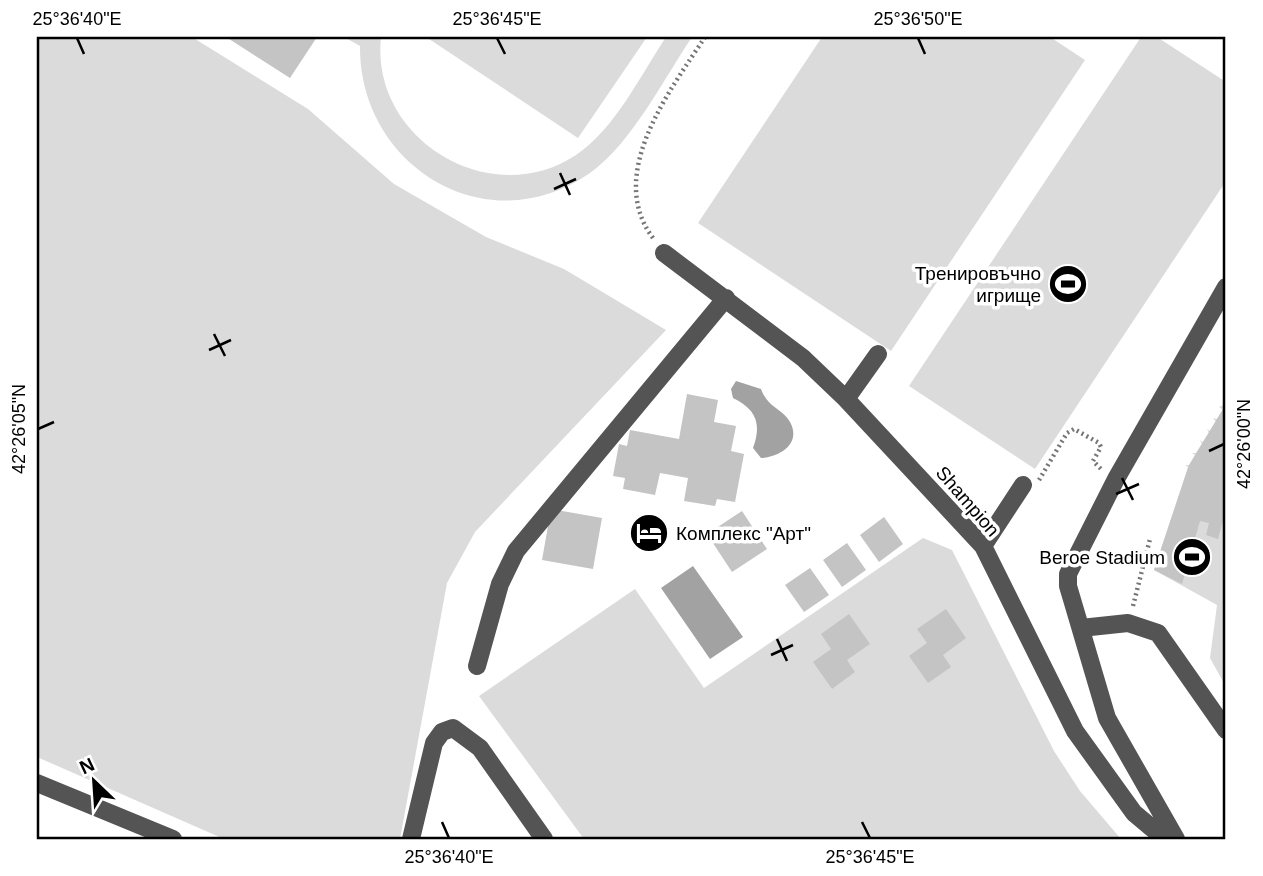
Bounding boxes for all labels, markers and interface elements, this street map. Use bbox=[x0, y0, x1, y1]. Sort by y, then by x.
text: 25°36'40"E bbox=[32, 9, 122, 29]
text: 25°36'45"E bbox=[452, 9, 542, 29]
text: 25°36'50"E bbox=[873, 9, 963, 29]
place label: Тренировъчно игрище bbox=[915, 263, 1041, 306]
sports icon: Тренировъчно игрище bbox=[1047, 263, 1089, 305]
text: 42°26'05"N bbox=[9, 384, 29, 474]
text: 42°26'00"N bbox=[1234, 399, 1254, 489]
street label: Shampion bbox=[932, 462, 1004, 541]
hotel icon: Комплекс "Арт" bbox=[628, 512, 670, 554]
place label: Комплекс "Арт" bbox=[676, 523, 811, 544]
sports icon: Beroe Stadium bbox=[1171, 536, 1213, 578]
place label: Beroe Stadium bbox=[1039, 547, 1165, 568]
north arrow bbox=[60, 746, 130, 816]
text: N bbox=[76, 754, 98, 778]
text: 25°36'40"E bbox=[404, 847, 494, 867]
text: 25°36'45"E bbox=[825, 847, 915, 867]

